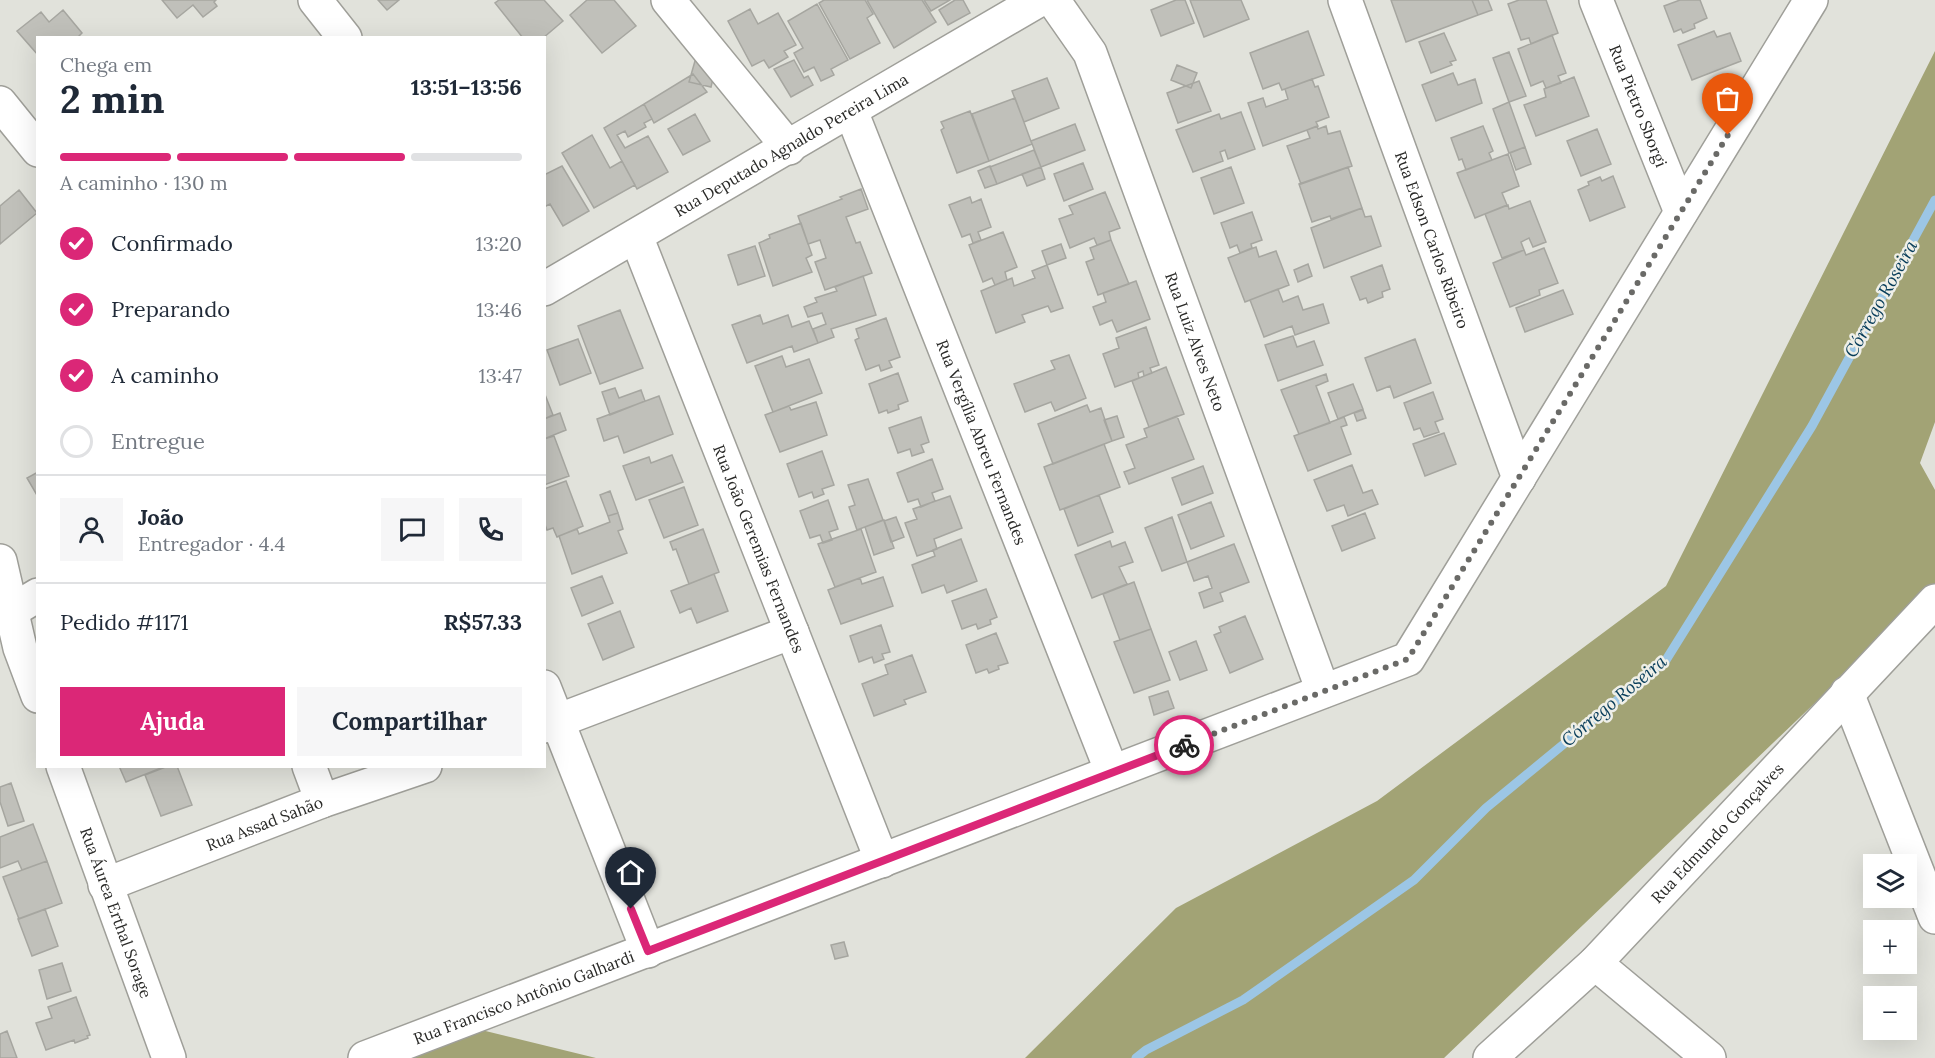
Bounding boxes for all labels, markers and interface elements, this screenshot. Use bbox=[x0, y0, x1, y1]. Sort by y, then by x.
street label: Rua Pietro Sborgi bbox=[1605, 42, 1672, 170]
text: Chega em bbox=[60, 52, 152, 77]
street label: Rua Deputado Agnaldo Pereira Lima bbox=[670, 69, 912, 221]
text: 13:51–13:56 bbox=[411, 73, 522, 101]
pin bbox=[1702, 73, 1753, 135]
text: 2 min bbox=[60, 74, 165, 124]
icon: bag bbox=[1711, 82, 1744, 115]
street label: Rua Edson Carlos Ribeiro bbox=[1391, 148, 1474, 331]
text: A caminho · 130 m bbox=[60, 170, 228, 195]
icon: check bbox=[60, 227, 93, 260]
text: Confirmado bbox=[111, 229, 233, 257]
text: 13:20 bbox=[475, 231, 522, 256]
water label: Córrego Roseira bbox=[1839, 236, 1922, 361]
street label: Rua Luiz Alves Neto bbox=[1161, 269, 1230, 414]
icon: check bbox=[60, 293, 93, 326]
text: Preparando bbox=[111, 295, 230, 323]
text: 13:46 bbox=[476, 297, 522, 322]
street label: Rua Vergília Abreu Fernandes bbox=[932, 337, 1031, 548]
icon: check bbox=[60, 359, 93, 392]
text: A caminho bbox=[111, 361, 219, 389]
text: 13:47 bbox=[479, 363, 522, 388]
text: Entregue bbox=[111, 427, 205, 455]
street label: Rua João Geremias Fernandes bbox=[709, 442, 809, 656]
button: person bbox=[60, 498, 123, 561]
button: chat bbox=[381, 498, 444, 561]
button: phone bbox=[459, 498, 522, 561]
text: João bbox=[138, 503, 184, 531]
text: Entregador · 4.4 bbox=[138, 531, 285, 556]
text: Pedido #1171 bbox=[60, 608, 189, 636]
text: R$57.33 bbox=[443, 608, 522, 636]
water label: Córrego Roseira bbox=[1556, 650, 1671, 751]
button: Ajuda bbox=[60, 687, 285, 756]
button: Compartilhar bbox=[297, 687, 522, 756]
courier bbox=[1154, 715, 1214, 775]
icon: bike bbox=[1168, 729, 1201, 762]
street label: Rua Edmundo Gonçalves bbox=[1647, 759, 1788, 907]
street label: Rua Assad Sahão bbox=[203, 792, 326, 855]
street label: Rua Áurea Erthal Sorage bbox=[76, 824, 157, 1001]
pin bbox=[605, 847, 656, 909]
map controls bbox=[1863, 854, 1917, 1040]
button: layers bbox=[1863, 854, 1917, 908]
icon: home bbox=[614, 856, 647, 889]
button: + bbox=[1863, 920, 1917, 974]
street label: Rua Francisco Antônio Galhardi bbox=[411, 946, 637, 1049]
button: − bbox=[1863, 986, 1917, 1040]

